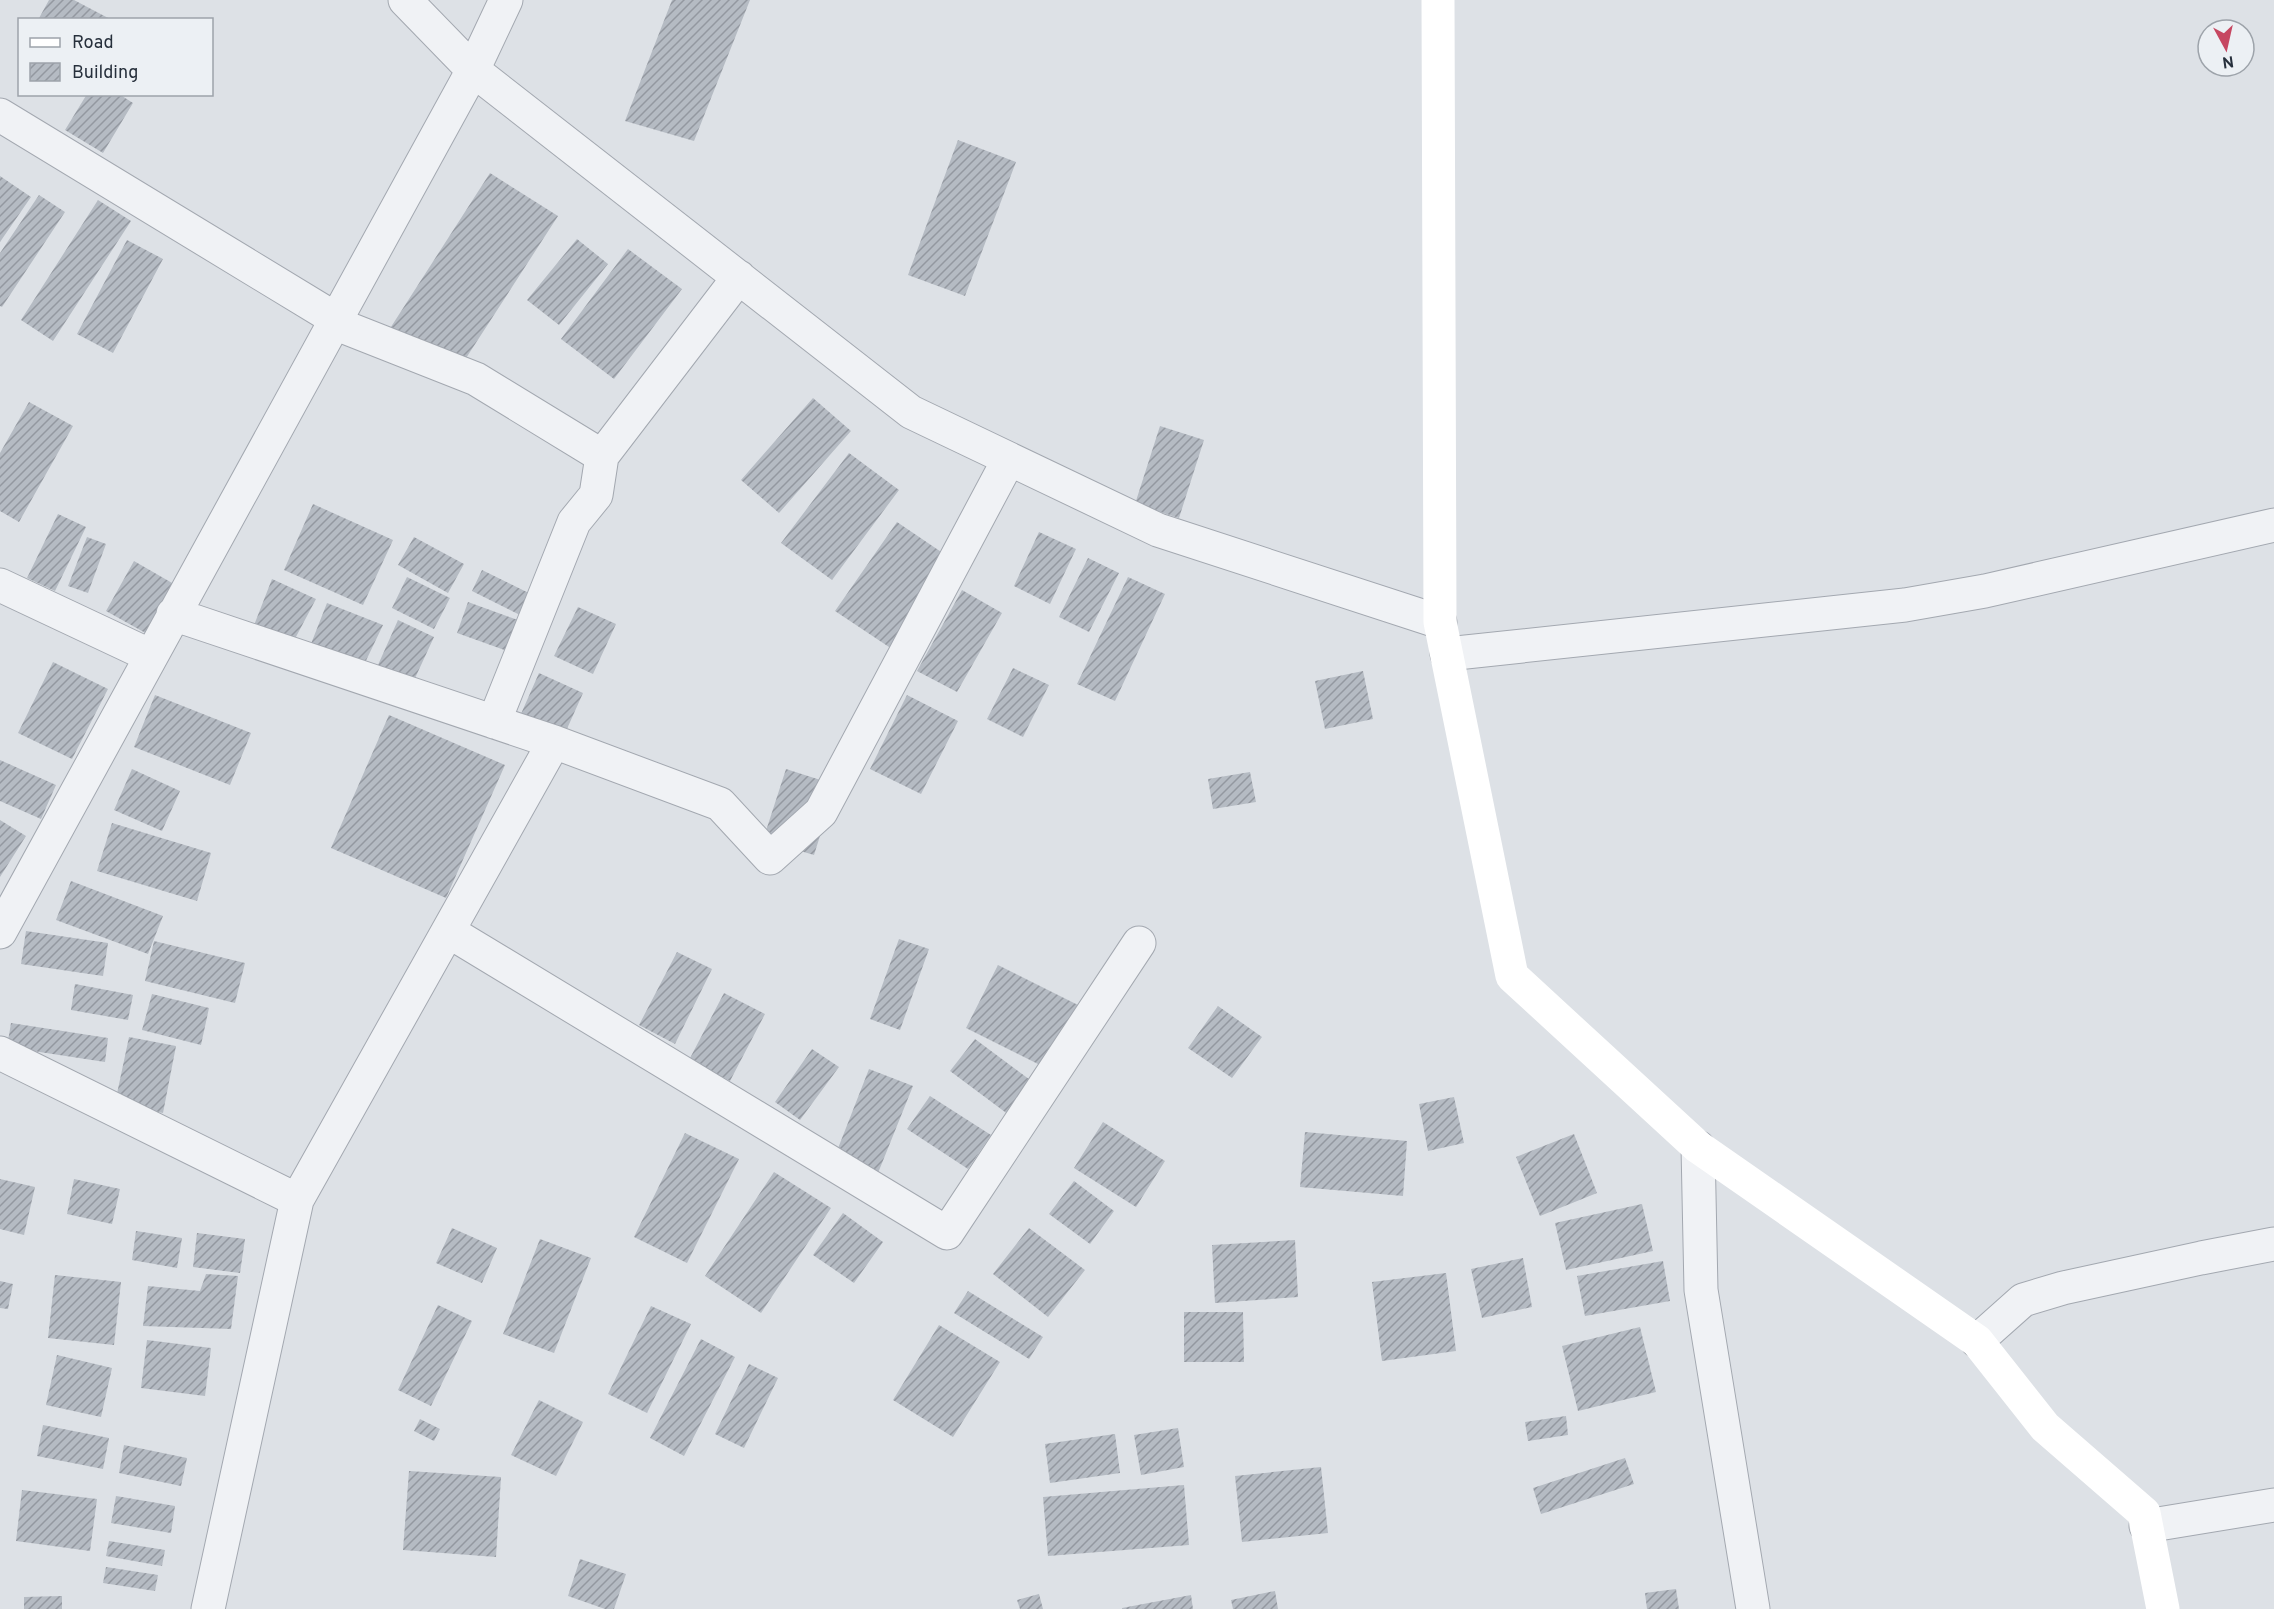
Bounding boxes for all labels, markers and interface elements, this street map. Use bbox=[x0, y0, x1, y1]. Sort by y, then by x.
legend bbox=[18, 18, 213, 96]
north arrow bbox=[2196, 18, 2256, 78]
text: Road bbox=[72, 32, 114, 55]
text: N bbox=[2221, 50, 2235, 72]
text: Building bbox=[72, 62, 138, 85]

